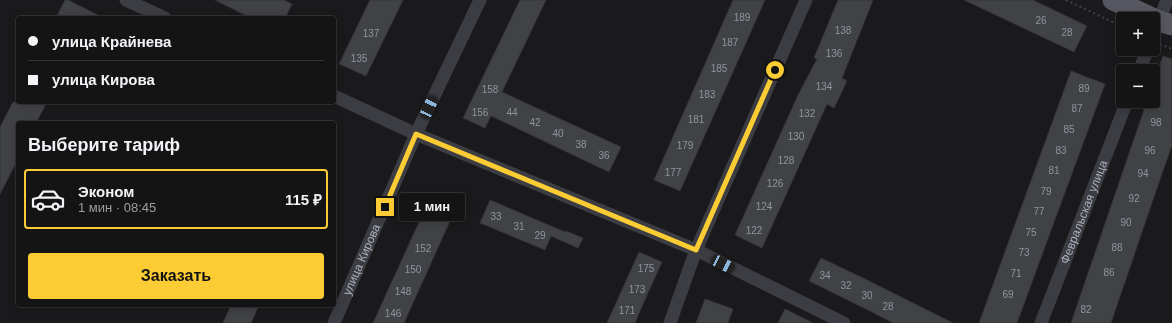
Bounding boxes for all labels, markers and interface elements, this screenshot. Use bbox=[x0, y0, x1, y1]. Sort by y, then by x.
house number: 189 bbox=[734, 12, 751, 23]
map controls bbox=[1116, 12, 1160, 108]
button: + bbox=[1116, 12, 1160, 56]
house number: 26 bbox=[1035, 15, 1047, 26]
house number: 138 bbox=[835, 25, 852, 36]
house number: 28 bbox=[1061, 27, 1073, 38]
house number: 137 bbox=[363, 28, 380, 39]
text: улица Крайнева bbox=[52, 33, 171, 50]
house number: 187 bbox=[722, 37, 739, 48]
house number: 136 bbox=[826, 48, 843, 59]
house number: 135 bbox=[351, 53, 368, 64]
route start bbox=[766, 61, 784, 79]
house number: 185 bbox=[711, 63, 728, 74]
button: − bbox=[1116, 64, 1160, 108]
text: улица Кирова bbox=[52, 71, 155, 88]
house number: 134 bbox=[816, 81, 833, 92]
house number: 89 bbox=[1078, 83, 1090, 94]
house number: 158 bbox=[482, 84, 499, 95]
house number: 183 bbox=[699, 89, 716, 100]
car bbox=[418, 94, 440, 120]
house number: 87 bbox=[1071, 103, 1083, 114]
house number: 156 bbox=[472, 107, 489, 118]
house number: 44 bbox=[506, 107, 518, 118]
house number: 132 bbox=[799, 108, 816, 119]
house number: 181 bbox=[688, 114, 705, 125]
house number: 42 bbox=[529, 117, 541, 128]
house number: 98 bbox=[1150, 117, 1162, 128]
house number: 85 bbox=[1063, 124, 1075, 135]
house number: 40 bbox=[552, 128, 564, 139]
house number: 130 bbox=[788, 131, 805, 142]
text: Выберите тариф bbox=[28, 135, 180, 155]
house number: 38 bbox=[575, 139, 587, 150]
house number: 179 bbox=[677, 140, 694, 151]
house number: 83 bbox=[1055, 145, 1067, 156]
house number: 96 bbox=[1144, 145, 1156, 156]
house number: 36 bbox=[598, 150, 610, 161]
house number: 128 bbox=[778, 155, 795, 166]
street label: Февральская улица bbox=[1058, 158, 1110, 266]
house number: 81 bbox=[1048, 165, 1060, 176]
house number: 177 bbox=[665, 167, 682, 178]
house number: 94 bbox=[1137, 168, 1149, 179]
house number: 126 bbox=[767, 178, 784, 189]
icon: car bbox=[30, 181, 66, 217]
text: Эконом bbox=[78, 183, 134, 200]
house number: 79 bbox=[1040, 186, 1052, 197]
text: 115 ₽ bbox=[285, 191, 322, 208]
callout: 1 мин bbox=[399, 193, 465, 221]
house number: 92 bbox=[1128, 193, 1140, 204]
route end bbox=[376, 198, 394, 216]
text: 1 мин bbox=[414, 199, 450, 214]
text: 1 мин · 08:45 bbox=[78, 200, 156, 215]
house number: 124 bbox=[756, 201, 773, 212]
house number: 77 bbox=[1033, 206, 1045, 217]
house number: 33 bbox=[490, 211, 502, 222]
house number: 90 bbox=[1120, 217, 1132, 228]
house number: 31 bbox=[513, 221, 525, 232]
street label: улица Кирова bbox=[340, 222, 383, 298]
house number: 122 bbox=[746, 225, 763, 236]
house number: 75 bbox=[1025, 227, 1037, 238]
house number: 29 bbox=[534, 230, 546, 241]
house number: 88 bbox=[1111, 242, 1123, 253]
house number: 152 bbox=[415, 243, 432, 254]
house number: 73 bbox=[1018, 247, 1030, 258]
button: Заказать bbox=[28, 253, 324, 299]
car bbox=[710, 253, 736, 275]
house number: 175 bbox=[638, 263, 655, 274]
house number: 150 bbox=[405, 264, 422, 275]
house number: 86 bbox=[1103, 267, 1115, 278]
house number: 71 bbox=[1010, 268, 1022, 279]
house number: 34 bbox=[819, 270, 831, 281]
house number: 32 bbox=[840, 280, 852, 291]
house number: 173 bbox=[629, 284, 646, 295]
house number: 148 bbox=[395, 286, 412, 297]
house number: 69 bbox=[1002, 289, 1014, 300]
house number: 30 bbox=[861, 290, 873, 301]
house number: 28 bbox=[882, 301, 894, 312]
house number: 82 bbox=[1080, 304, 1092, 315]
house number: 171 bbox=[619, 305, 636, 316]
house number: 146 bbox=[385, 308, 402, 319]

